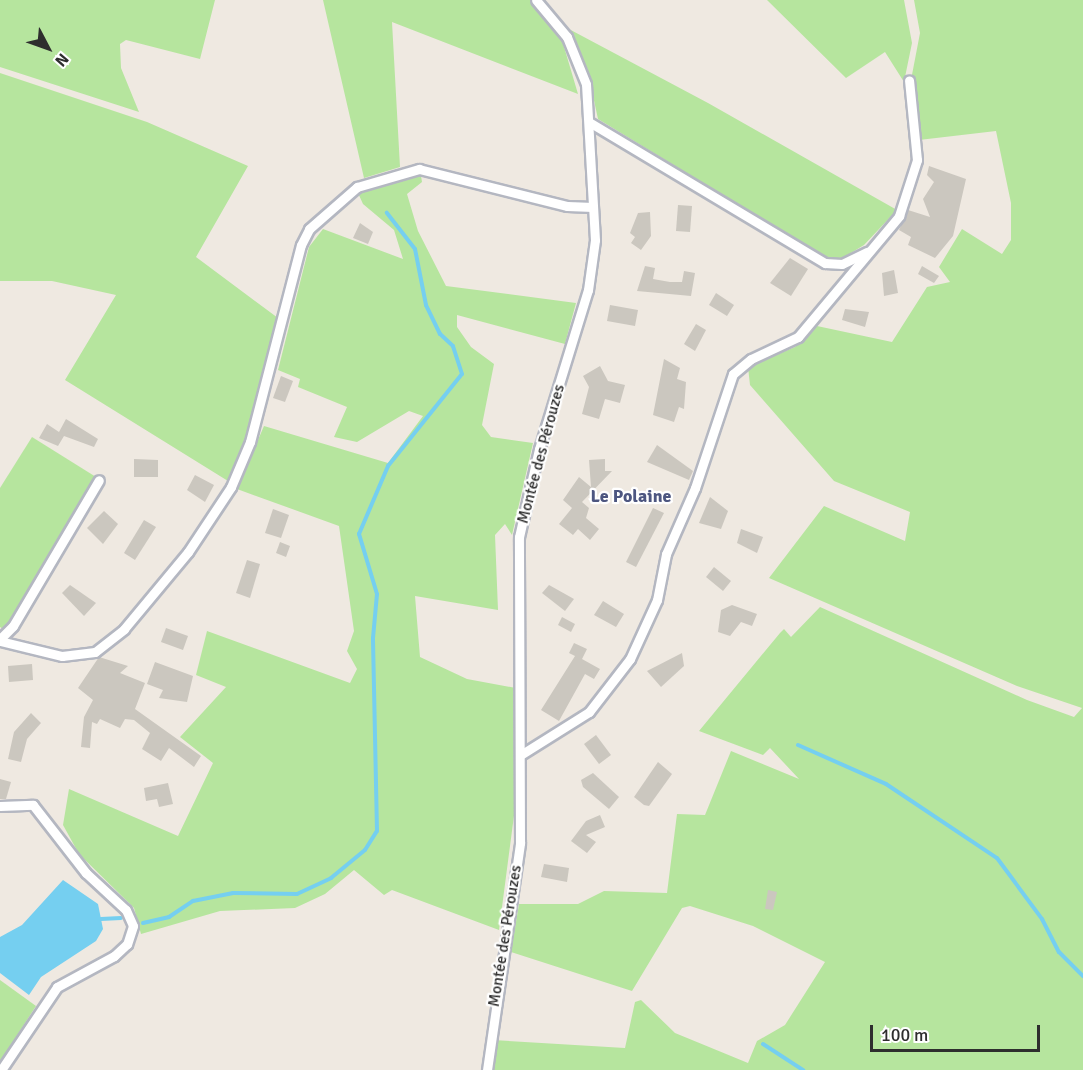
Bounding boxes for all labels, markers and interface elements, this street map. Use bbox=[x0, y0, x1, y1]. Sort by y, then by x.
north arrow bbox=[18, 18, 78, 78]
text: N bbox=[50, 49, 73, 71]
street label: Montée des Pérouzes bbox=[513, 382, 569, 526]
district label: Le Polaine bbox=[591, 485, 671, 507]
street label: Montée des Pérouzes bbox=[484, 864, 526, 1008]
scale bar bbox=[873, 1013, 1042, 1051]
text: 100 m bbox=[881, 1024, 928, 1046]

